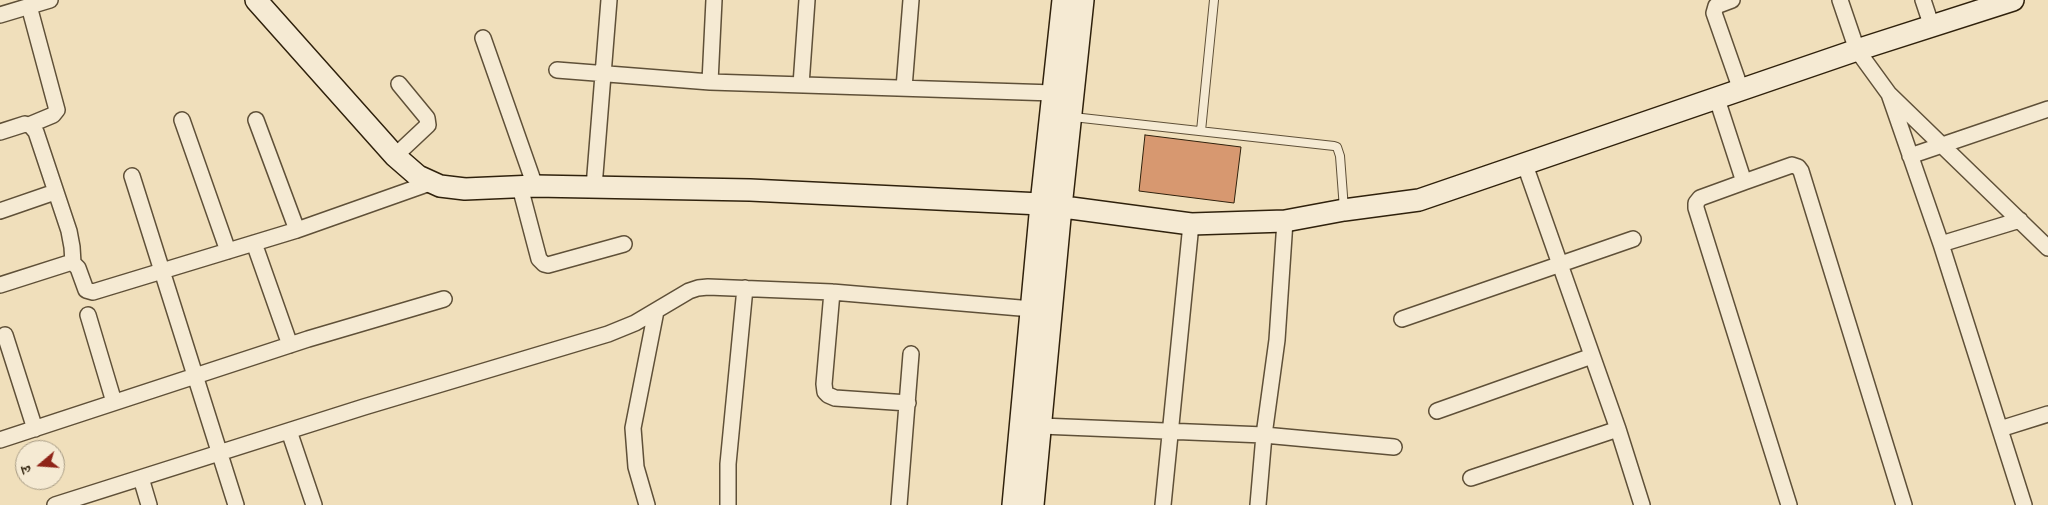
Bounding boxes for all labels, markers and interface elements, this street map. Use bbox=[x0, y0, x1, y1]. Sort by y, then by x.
north arrow bbox=[15, 440, 65, 490]
text: उ bbox=[17, 463, 36, 476]

